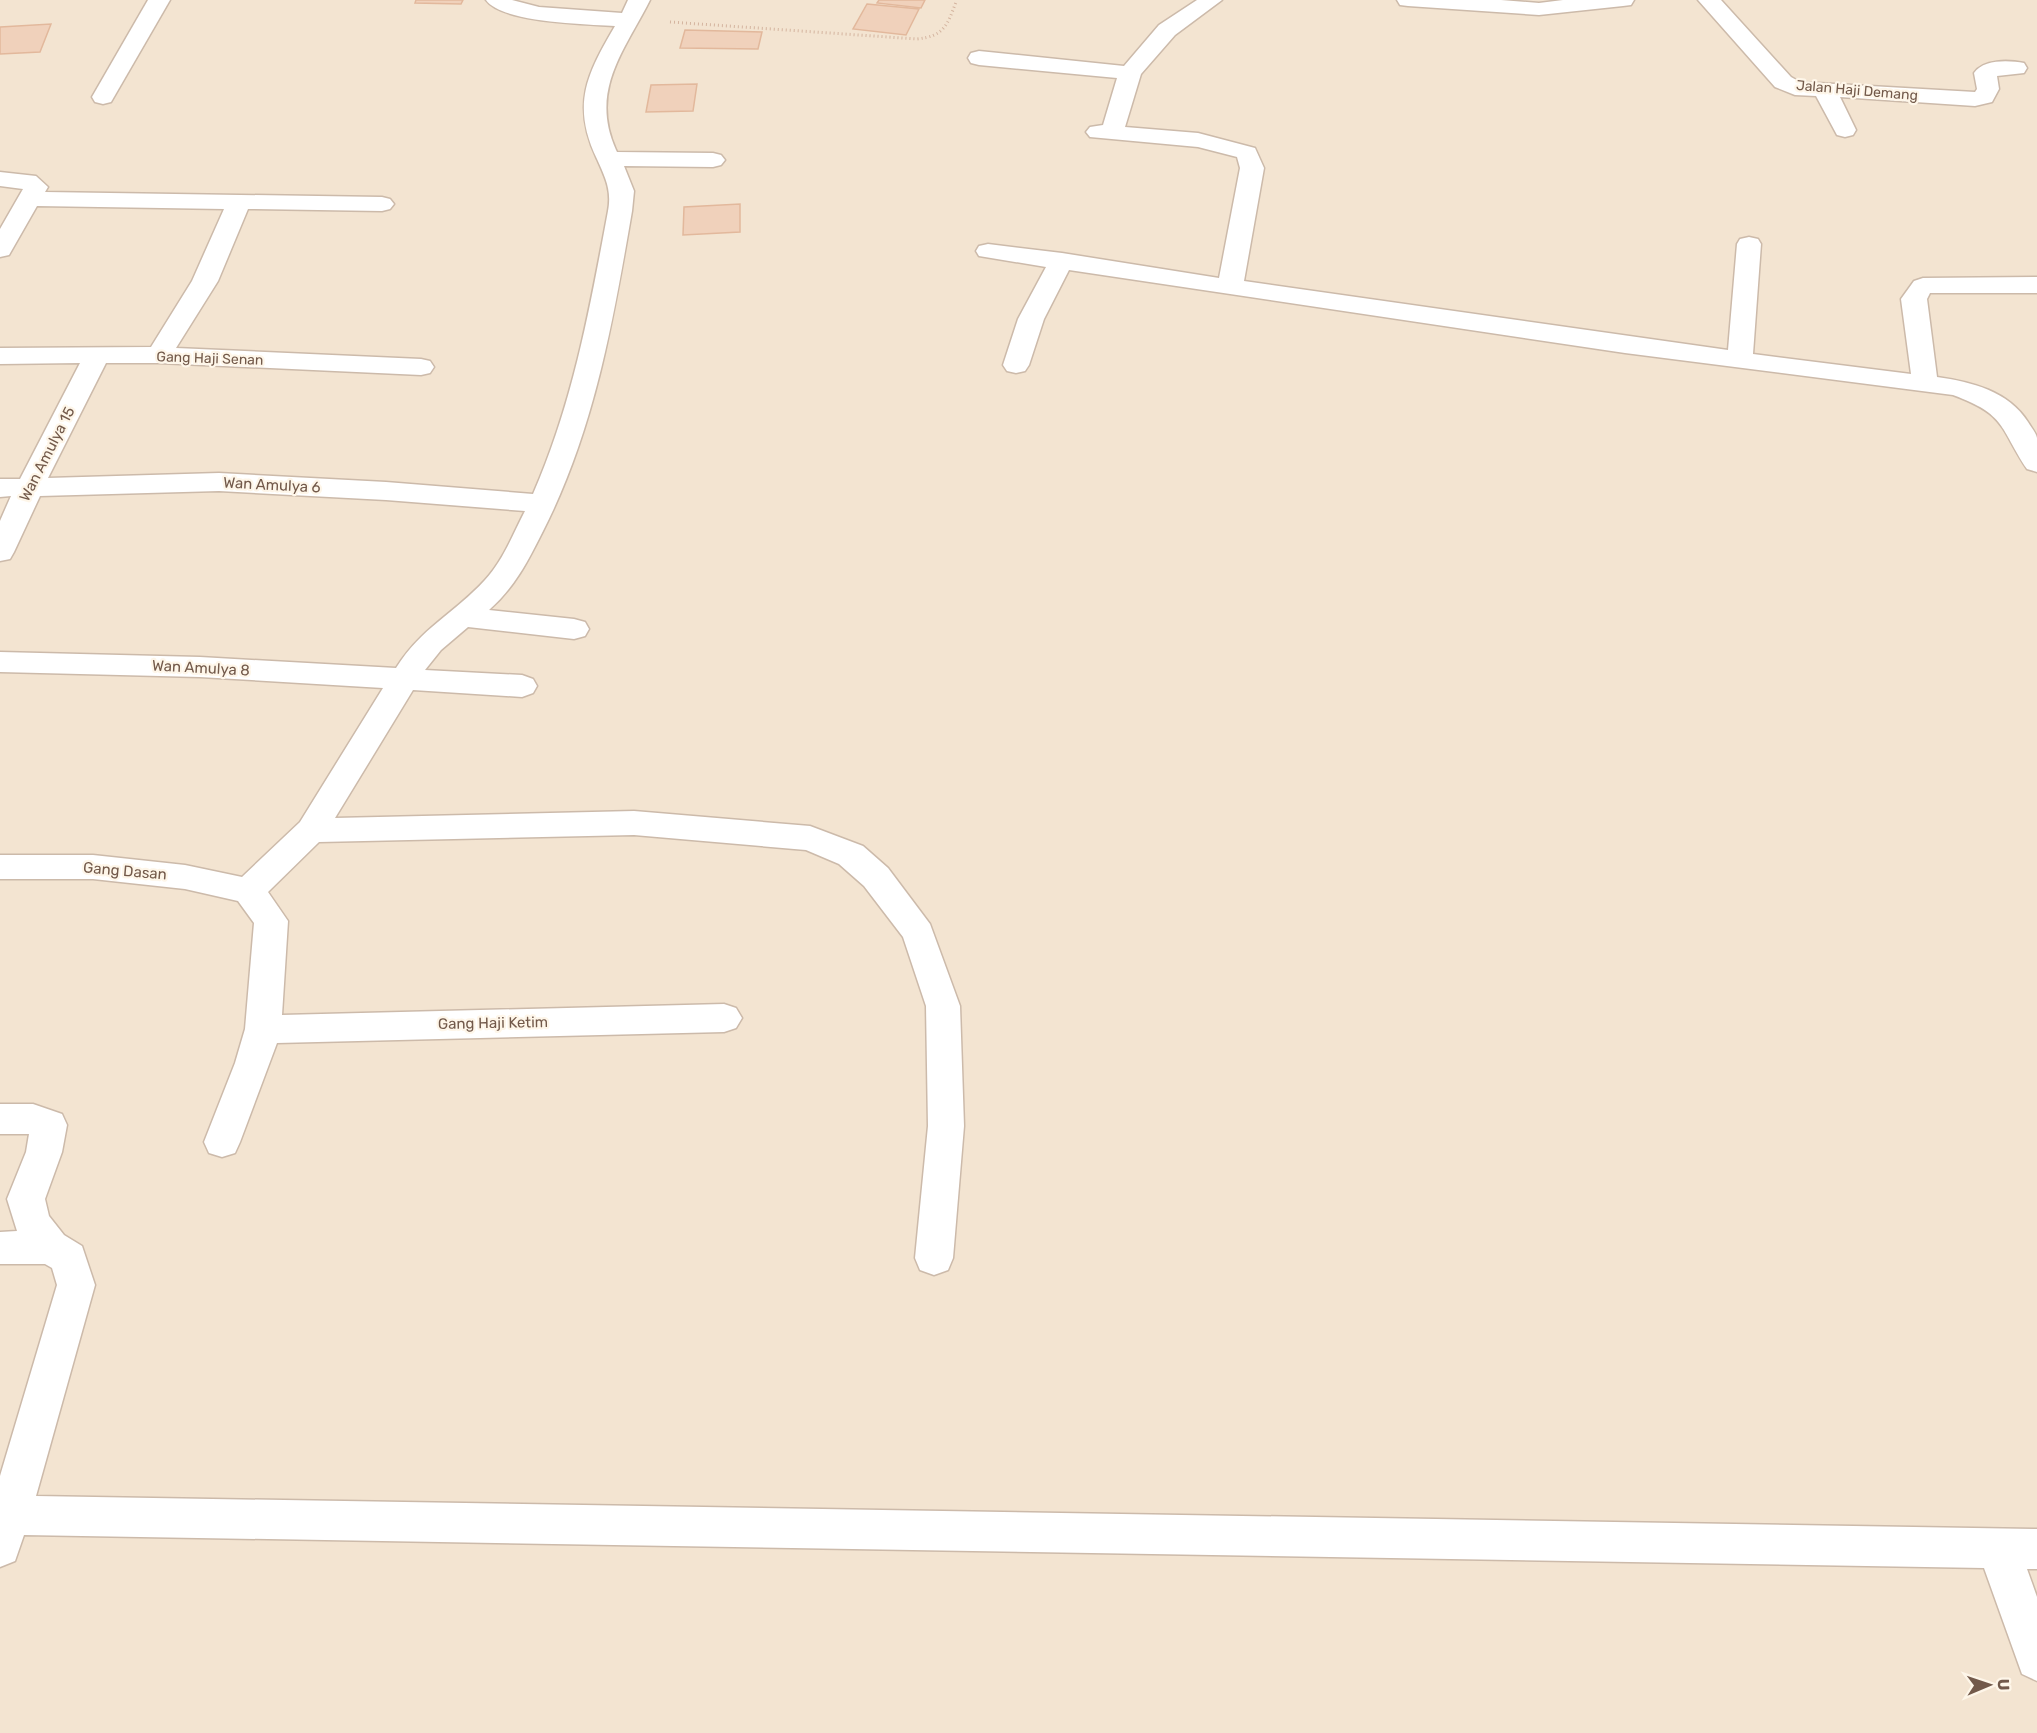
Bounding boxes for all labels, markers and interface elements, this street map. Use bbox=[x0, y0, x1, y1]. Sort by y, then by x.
street label: Jalan Haji Demang bbox=[1795, 77, 1919, 104]
street label: Gang Haji Senan bbox=[156, 348, 264, 369]
street label: Wan Amulya 15 bbox=[15, 404, 79, 504]
street label: Wan Amulya 6 bbox=[223, 473, 321, 497]
street label: Wan Amulya 8 bbox=[152, 656, 250, 680]
street label: Gang Dasan bbox=[82, 858, 168, 884]
street label: Gang Haji Ketim bbox=[438, 1013, 548, 1033]
north arrow bbox=[1959, 1655, 2019, 1715]
text: U bbox=[1994, 1678, 2013, 1691]

